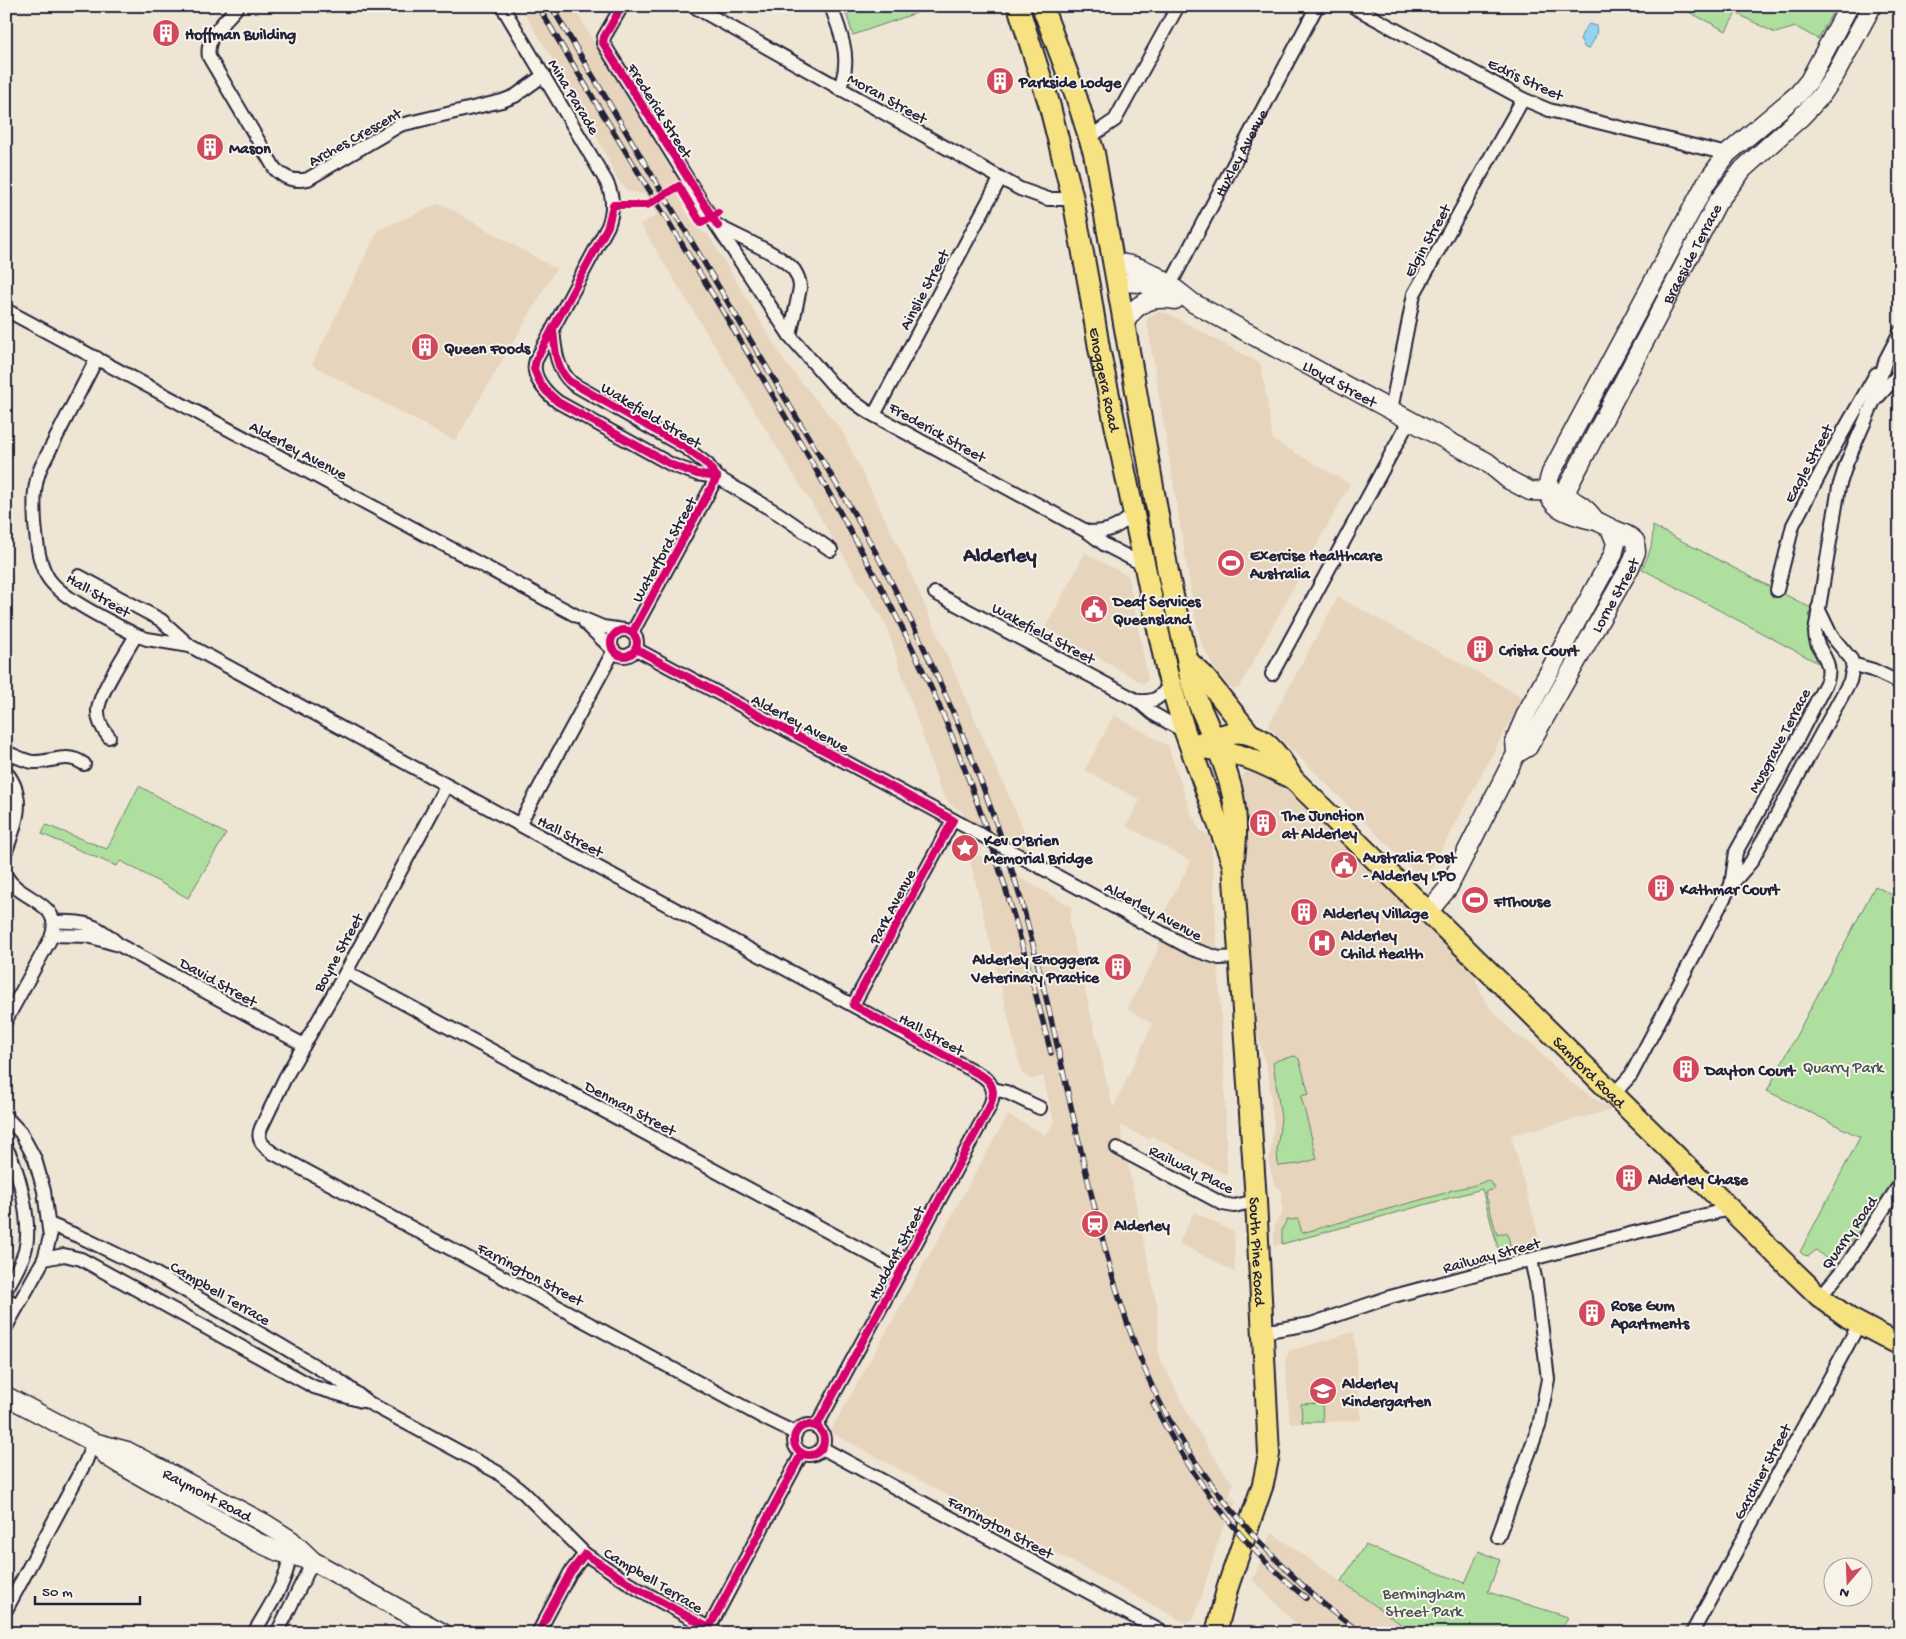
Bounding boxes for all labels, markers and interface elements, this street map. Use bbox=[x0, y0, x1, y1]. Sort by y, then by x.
building icon: Hoffman Building bbox=[151, 18, 181, 48]
place label: Hoffman Building bbox=[185, 26, 296, 46]
street label: Edris Street bbox=[1484, 55, 1566, 107]
street label: Mina Parade bbox=[542, 57, 602, 140]
street label: Frederick Street bbox=[621, 60, 695, 164]
building icon: Parkside Lodge bbox=[985, 66, 1015, 96]
street label: Moran Street bbox=[843, 70, 931, 130]
place label: Parkside Lodge bbox=[1018, 75, 1122, 94]
street label: Arches Crescent bbox=[306, 105, 407, 172]
street label: Huxley Avenue bbox=[1212, 106, 1274, 201]
building icon: Mason bbox=[195, 132, 225, 162]
place label: Mason bbox=[229, 141, 271, 160]
street label: Elgin Street bbox=[1401, 201, 1458, 281]
street label: Braeside Terrace bbox=[1659, 201, 1728, 309]
street label: Ainslie Street bbox=[897, 246, 956, 334]
street label: Enoggera Road bbox=[1083, 326, 1123, 435]
building icon: Queen Foods bbox=[410, 332, 440, 362]
place label: Queen Foods bbox=[444, 341, 531, 360]
street label: Lloyd Street bbox=[1298, 358, 1380, 414]
street label: Wakefield Street bbox=[597, 380, 705, 455]
street label: Frederick Street bbox=[884, 399, 989, 469]
street label: Alderley Avenue bbox=[245, 418, 350, 486]
street label: Eagle Street bbox=[1781, 421, 1839, 507]
street label: Waterford Street bbox=[629, 493, 704, 607]
district label: Alderley bbox=[962, 545, 1037, 570]
sports icon: Exercise Healthcare Australia bbox=[1216, 548, 1246, 578]
place label: Exercise Healthcare Australia bbox=[1249, 548, 1383, 585]
street label: Lorne Street bbox=[1589, 555, 1646, 637]
street label: Hall Street bbox=[62, 570, 134, 624]
place label: Deaf Services Queensland bbox=[1111, 593, 1202, 631]
public building icon: Deaf Services Queensland bbox=[1079, 594, 1109, 624]
street label: Wakefield Street bbox=[988, 600, 1098, 671]
building icon: Crista Court bbox=[1465, 634, 1495, 664]
place label: Crista Court bbox=[1498, 643, 1580, 662]
street label: Musgrave Terrace bbox=[1746, 686, 1817, 797]
street label: Alderley Avenue bbox=[747, 691, 852, 759]
building icon: The Junction at Alderley bbox=[1248, 808, 1278, 838]
place label: The Junction at Alderley bbox=[1280, 808, 1364, 845]
street label: Hall Street bbox=[533, 813, 607, 864]
place icon: Kev O'Brien Memorial Bridge bbox=[950, 833, 980, 863]
place label: Kev O'Brien Memorial Bridge bbox=[983, 833, 1093, 870]
public building icon: Australia Post - Alderley LPO bbox=[1329, 850, 1359, 880]
place label: Australia Post - Alderley LPO bbox=[1362, 850, 1458, 887]
street label: Park Avenue bbox=[866, 866, 922, 949]
building icon: Kathmar Court bbox=[1646, 873, 1676, 903]
street label: Alderley Avenue bbox=[1100, 879, 1205, 947]
place label: Kathmar Court bbox=[1679, 882, 1781, 901]
sports icon: FIThouse bbox=[1460, 885, 1490, 915]
place label: FIThouse bbox=[1493, 894, 1551, 913]
building icon: Alderley Village bbox=[1289, 897, 1319, 927]
place label: Alderley Village bbox=[1322, 906, 1429, 925]
street label: Boyne Street bbox=[310, 910, 370, 997]
hospital icon: Alderley Child Health bbox=[1307, 928, 1337, 958]
place label: Alderley Child Health bbox=[1340, 928, 1424, 965]
place label: Alderley Enoggera Veterinary Practice bbox=[971, 952, 1100, 989]
building icon: Alderley Enoggera Veterinary Practice bbox=[1103, 952, 1133, 982]
street label: David Street bbox=[174, 955, 261, 1014]
street label: Hall Street bbox=[894, 1010, 967, 1062]
street label: Samford Road bbox=[1547, 1034, 1629, 1115]
building icon: Dayton Court bbox=[1671, 1054, 1701, 1084]
park label: Quarry Park bbox=[1803, 1060, 1885, 1079]
place label: Dayton Court bbox=[1703, 1063, 1797, 1082]
street label: Denman Street bbox=[580, 1078, 680, 1143]
street label: Railway Place bbox=[1145, 1142, 1237, 1200]
building icon: Alderley Chase bbox=[1614, 1163, 1644, 1193]
place label: Alderley Chase bbox=[1647, 1172, 1749, 1191]
street label: Quarry Road bbox=[1819, 1192, 1884, 1274]
street label: South Pine Road bbox=[1243, 1196, 1267, 1308]
street label: Huddart Street bbox=[866, 1202, 931, 1304]
station icon: Alderley bbox=[1080, 1209, 1110, 1239]
place label: Alderley bbox=[1113, 1218, 1170, 1237]
street label: Railway Street bbox=[1441, 1235, 1544, 1279]
street label: Farrington Street bbox=[472, 1240, 587, 1313]
street label: Campbell Terrace bbox=[166, 1259, 273, 1332]
building icon: Rose Gum Apartments bbox=[1577, 1298, 1607, 1328]
place label: Rose Gum Apartments bbox=[1610, 1298, 1690, 1335]
school or university icon: Alderley Kindergarten bbox=[1308, 1376, 1338, 1406]
place label: Alderley Kindergarten bbox=[1341, 1376, 1432, 1413]
street label: Gardiner Street bbox=[1731, 1420, 1798, 1524]
street label: Raymont Road bbox=[159, 1465, 255, 1528]
street label: Farrington Street bbox=[942, 1493, 1057, 1566]
street label: Campbell Terrace bbox=[599, 1545, 706, 1620]
north arrow bbox=[1824, 1556, 1874, 1606]
scale bar bbox=[35, 1574, 140, 1606]
text: N bbox=[1837, 1582, 1852, 1601]
text: 50 m bbox=[42, 1584, 73, 1602]
park label: Bermingham Street Park bbox=[1382, 1586, 1466, 1623]

